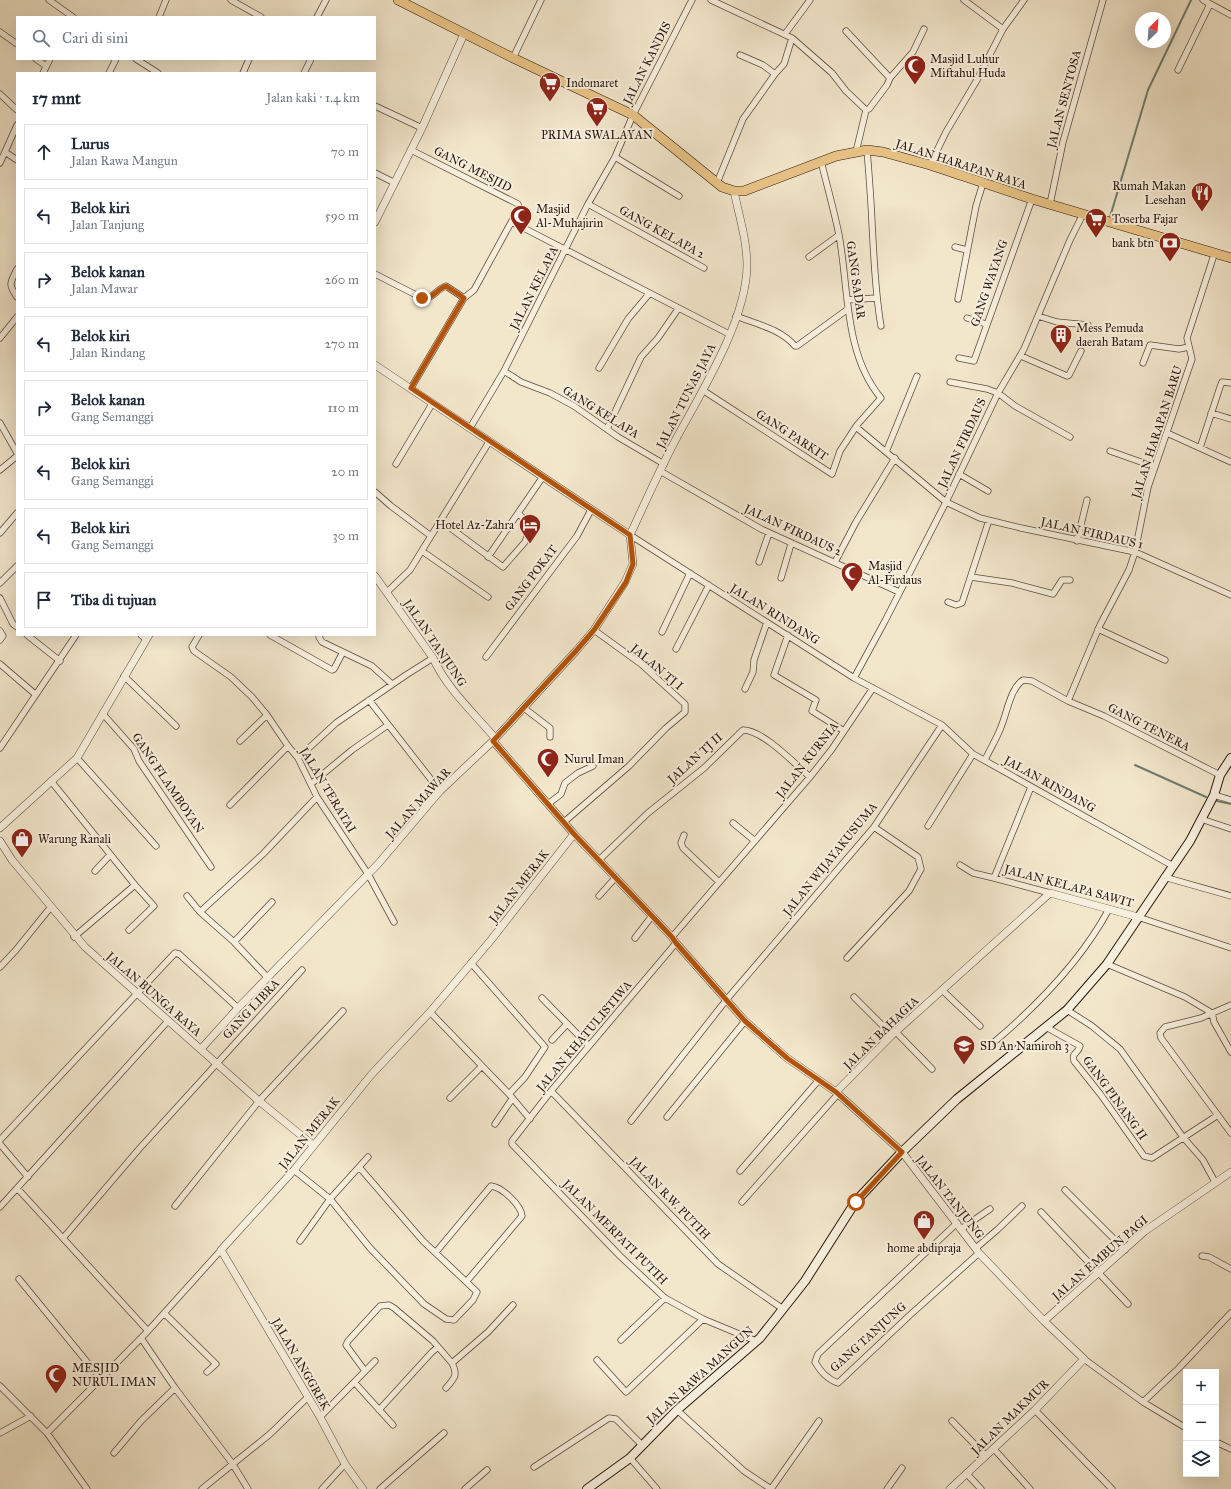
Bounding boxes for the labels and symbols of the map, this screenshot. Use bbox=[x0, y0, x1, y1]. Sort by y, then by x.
north arrow bbox=[1135, 12, 1171, 48]
street label: JALAN KANDIS bbox=[619, 19, 675, 109]
street label: JALAN SENTOSA bbox=[1044, 48, 1085, 152]
place label: Masjid Luhur Miftahul Huda bbox=[930, 52, 1007, 80]
mosque icon: Masjid Luhur Miftahul Huda bbox=[902, 53, 928, 86]
supermarket icon: Indomaret bbox=[537, 70, 563, 103]
place label: Indomaret bbox=[566, 76, 619, 90]
supermarket icon: PRIMA SWALAYAN bbox=[584, 95, 610, 128]
place label: PRIMA SWALAYAN bbox=[541, 128, 653, 142]
street label: JALAN HARAPAN RAYA bbox=[891, 136, 1028, 193]
street label: GANG MESJID bbox=[431, 143, 514, 196]
place label: Rumah Makan Lesehan bbox=[1112, 179, 1187, 207]
restaurant icon: Rumah Makan Lesehan bbox=[1189, 180, 1215, 213]
place label: Masjid Al-Muhajirin bbox=[535, 202, 604, 230]
mosque icon: Masjid Al-Muhajirin bbox=[508, 203, 534, 236]
street label: GANG KELAPA 2 bbox=[617, 203, 707, 261]
supermarket icon: Toserba Fajar bbox=[1083, 206, 1109, 239]
place label: Toserba Fajar bbox=[1112, 212, 1178, 226]
bank icon: bank btn bbox=[1157, 230, 1183, 263]
place label: bank btn bbox=[1112, 236, 1155, 250]
street label: GANG WAYANG bbox=[968, 237, 1011, 328]
street label: GANG SADAR bbox=[844, 240, 869, 321]
street label: JALAN KELAPA bbox=[506, 244, 562, 334]
route end bbox=[413, 289, 431, 307]
place label: Mess Pemuda daerah Batam bbox=[1076, 321, 1145, 349]
building icon: Mess Pemuda daerah Batam bbox=[1048, 322, 1074, 355]
street label: JALAN TUNAS JAYA bbox=[652, 341, 720, 453]
street label: JALAN HARAPAN BARU bbox=[1128, 363, 1186, 502]
street label: GANG KELAPA bbox=[560, 383, 642, 441]
street label: JALAN FIRDAUS bbox=[934, 396, 990, 492]
street label: GANG PARKIT bbox=[753, 406, 831, 464]
street label: JALAN FIRDAUS 2 bbox=[740, 500, 844, 560]
hotel icon: Hotel Az-Zahra bbox=[517, 512, 543, 545]
street label: JALAN FIRDAUS 1 bbox=[1037, 514, 1145, 553]
place label: Hotel Az-Zahra bbox=[435, 518, 515, 532]
street label: GANG POKAT bbox=[502, 542, 560, 614]
place label: Masjid Al-Firdaus bbox=[867, 559, 922, 587]
mosque icon: Masjid Al-Firdaus bbox=[839, 560, 865, 593]
street label: JALAN RINDANG bbox=[725, 580, 822, 648]
street label: JALAN TANJUNG bbox=[399, 595, 470, 690]
street label: JALAN TJ I bbox=[626, 640, 686, 694]
street label: GANG TENERA bbox=[1106, 700, 1192, 754]
street label: JALAN KURNIA bbox=[772, 719, 842, 803]
street label: GANG FLAMBOYAN bbox=[129, 730, 207, 836]
street label: JALAN TJ II bbox=[663, 730, 726, 788]
street label: JALAN TERATAI bbox=[295, 743, 359, 836]
mosque icon: Nurul Iman bbox=[535, 746, 561, 779]
place label: Nurul Iman bbox=[564, 752, 624, 766]
street label: JALAN RINDANG bbox=[999, 752, 1099, 816]
street label: JALAN MAWAR bbox=[381, 764, 454, 843]
street label: JALAN WIJAYAKUSUMA bbox=[779, 799, 881, 921]
shop icon: Warung Ranali bbox=[9, 826, 35, 859]
place label: Warung Ranali bbox=[38, 832, 112, 847]
street label: JALAN MERAK bbox=[485, 846, 553, 928]
street label: JALAN KELAPA SAWIT bbox=[1000, 861, 1135, 911]
street label: JALAN BUNGA RAYA bbox=[101, 948, 204, 1040]
street label: GANG LIBRA bbox=[220, 976, 282, 1042]
street label: JALAN KHATULISTIWA bbox=[532, 978, 635, 1097]
street label: JALAN BAHAGIA bbox=[839, 994, 922, 1075]
school or university icon: SD An Namiroh 3 bbox=[951, 1033, 977, 1066]
place label: SD An Namiroh 3 bbox=[980, 1039, 1069, 1053]
street label: GANG PINANG II bbox=[1080, 1053, 1150, 1143]
street label: JALAN MERAK bbox=[274, 1094, 343, 1174]
street label: JALAN TANJUNG bbox=[911, 1151, 987, 1242]
street label: JALAN R.W. PUTIH bbox=[625, 1152, 713, 1243]
street label: JALAN MERPATI PUTIH bbox=[557, 1175, 670, 1288]
route start bbox=[847, 1193, 865, 1211]
shop icon: home abdipraja bbox=[911, 1208, 937, 1241]
street label: JALAN EMBUN PAGI bbox=[1048, 1213, 1151, 1305]
place label: home abdipraja bbox=[887, 1241, 962, 1255]
street label: GANG TANJUNG bbox=[827, 1299, 910, 1376]
street label: JALAN ANGGREK bbox=[267, 1314, 333, 1414]
street label: JALAN RAWA MANGUN bbox=[642, 1323, 757, 1429]
place label: MESJID NURUL IMAN bbox=[72, 1361, 156, 1389]
mosque icon: MESJID NURUL IMAN bbox=[43, 1362, 69, 1395]
street label: JALAN MAKMUR bbox=[967, 1376, 1053, 1460]

